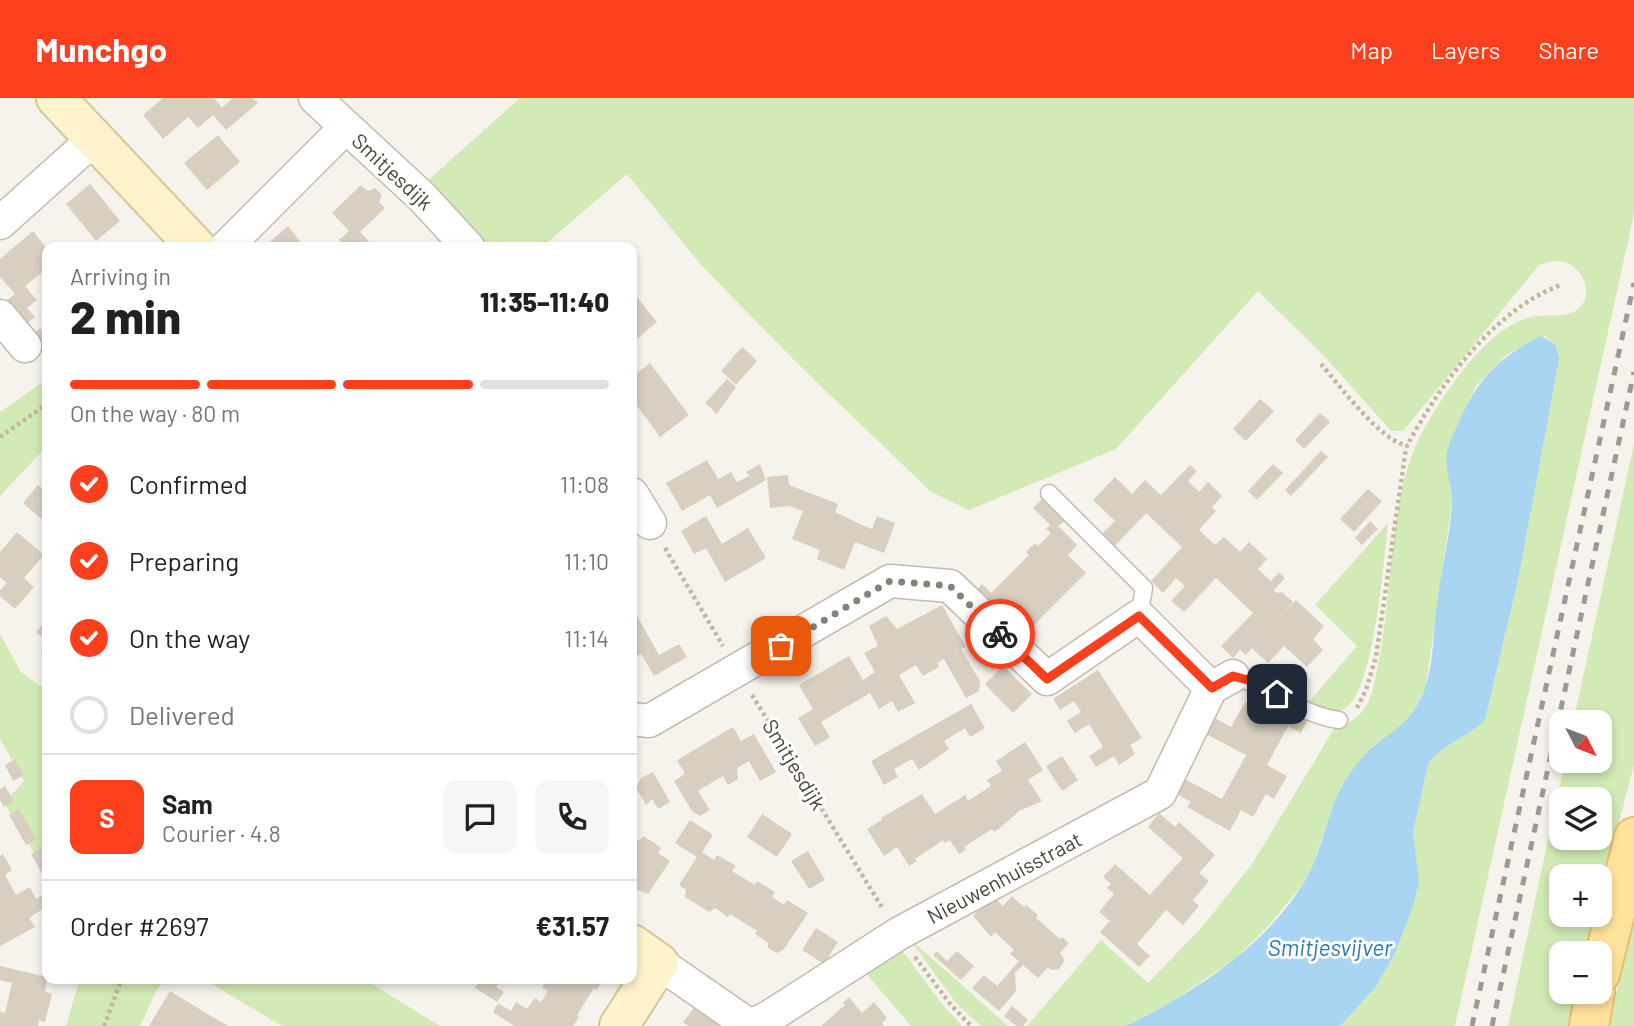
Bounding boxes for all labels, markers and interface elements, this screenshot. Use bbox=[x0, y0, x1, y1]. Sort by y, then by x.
text: Munchgo bbox=[35, 29, 167, 69]
text: Map bbox=[1350, 35, 1393, 64]
text: Layers bbox=[1431, 35, 1500, 64]
text: Share bbox=[1538, 35, 1599, 64]
street label: Smitjesdijk bbox=[347, 127, 439, 215]
text: Arriving in bbox=[70, 262, 171, 290]
text: 11:35–11:40 bbox=[480, 286, 609, 317]
text: 2 min bbox=[70, 288, 181, 343]
text: On the way · 80 m bbox=[70, 399, 240, 427]
icon: check bbox=[70, 465, 108, 503]
text: Confirmed bbox=[129, 468, 248, 499]
text: 11:08 bbox=[560, 470, 609, 498]
icon: check bbox=[70, 542, 108, 580]
text: Preparing bbox=[129, 545, 239, 576]
text: 11:10 bbox=[564, 547, 609, 575]
courier bbox=[965, 599, 1035, 669]
icon: bike bbox=[981, 615, 1019, 653]
pin bbox=[751, 616, 811, 676]
icon: check bbox=[70, 619, 108, 657]
text: On the way bbox=[129, 622, 250, 653]
text: 11:14 bbox=[564, 624, 609, 652]
icon: bag bbox=[762, 627, 800, 665]
pin bbox=[1247, 664, 1307, 724]
icon: home bbox=[1258, 675, 1296, 713]
text: Delivered bbox=[129, 699, 235, 730]
north arrow bbox=[1549, 710, 1612, 774]
map controls bbox=[1549, 710, 1612, 1004]
street label: Smitjesdijk bbox=[758, 714, 832, 814]
button: chat bbox=[443, 780, 517, 854]
button: phone bbox=[535, 780, 609, 854]
button: layers bbox=[1549, 787, 1612, 850]
text: Sam bbox=[162, 788, 213, 819]
text: S bbox=[99, 802, 115, 833]
text: Courier · 4.8 bbox=[162, 819, 281, 847]
street label: Nieuwenhuisstraat bbox=[922, 826, 1086, 928]
button: + bbox=[1549, 864, 1612, 927]
text: Order #2697 bbox=[70, 910, 209, 941]
text: €31.57 bbox=[535, 910, 609, 941]
water label: Smitjesvijver bbox=[1268, 933, 1393, 961]
button: − bbox=[1549, 941, 1612, 1004]

